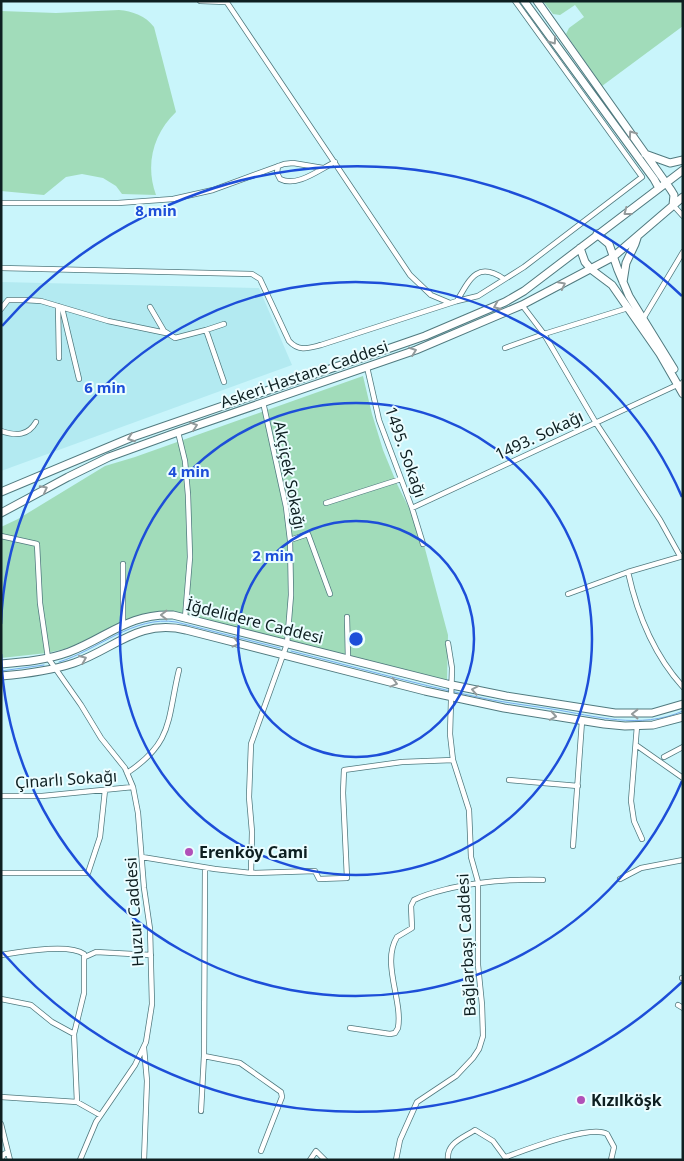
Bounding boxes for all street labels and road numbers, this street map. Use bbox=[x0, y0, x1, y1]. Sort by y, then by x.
street label: Askeri Hastane Caddesi bbox=[217, 335, 391, 413]
street label: 1495. Sokağı bbox=[380, 403, 432, 501]
street label: 1493. Sokağı bbox=[491, 405, 587, 465]
street label: Akçiçek Sokağı bbox=[269, 419, 311, 531]
street label: İğdelidere Caddesi bbox=[184, 593, 326, 649]
street label: Çınarlı Sokağı bbox=[14, 764, 118, 794]
street label: Huzur Caddesi bbox=[119, 857, 149, 967]
street label: Bağlarbaşı Caddesi bbox=[451, 873, 481, 1017]

